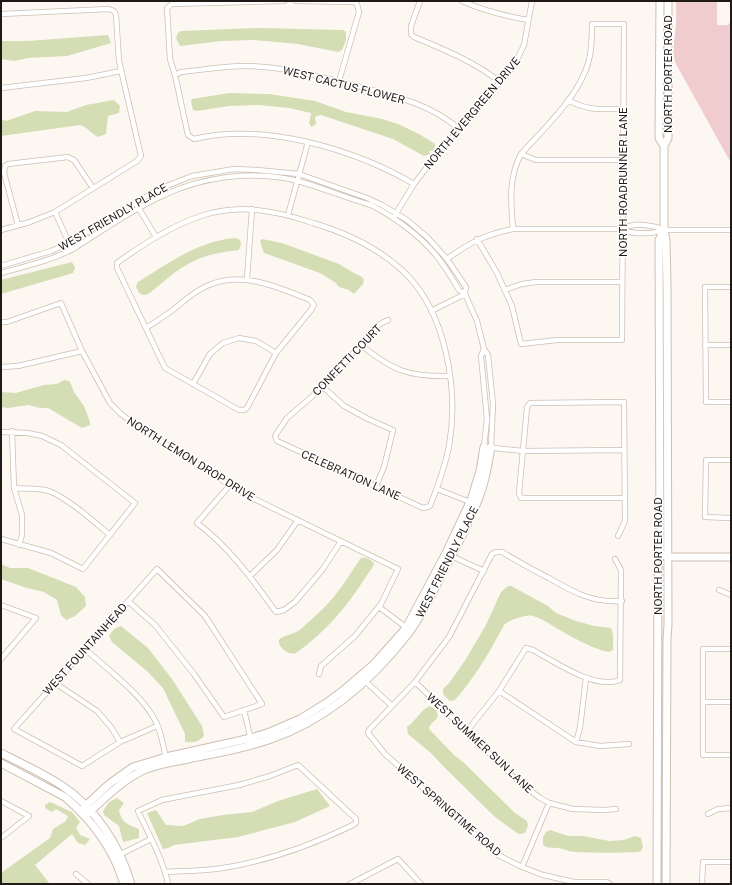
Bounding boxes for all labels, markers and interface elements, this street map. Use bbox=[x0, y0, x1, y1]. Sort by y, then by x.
street label: NORTH PORTER ROAD bbox=[662, 15, 674, 133]
street label: NORTH EVERGREEN DRIVE bbox=[422, 54, 523, 171]
street label: WEST CACTUS FLOWER bbox=[282, 64, 406, 106]
street label: NORTH ROADRUNNER LANE bbox=[617, 107, 629, 257]
street label: WEST FRIENDLY PLACE bbox=[56, 181, 170, 253]
street label: CONFETTI COURT bbox=[310, 322, 384, 398]
street label: NORTH LEMON DROP DRIVE bbox=[125, 415, 257, 504]
street label: CELEBRATION LANE bbox=[299, 448, 403, 502]
street label: NORTH PORTER ROAD bbox=[652, 497, 664, 615]
street label: WEST FRIENDLY PLACE bbox=[414, 504, 480, 620]
street label: WEST FOUNTAINHEAD bbox=[41, 600, 130, 697]
street label: WEST SUMMER SUN LANE bbox=[424, 691, 536, 796]
street label: WEST SPRINGTIME ROAD bbox=[395, 762, 504, 859]

